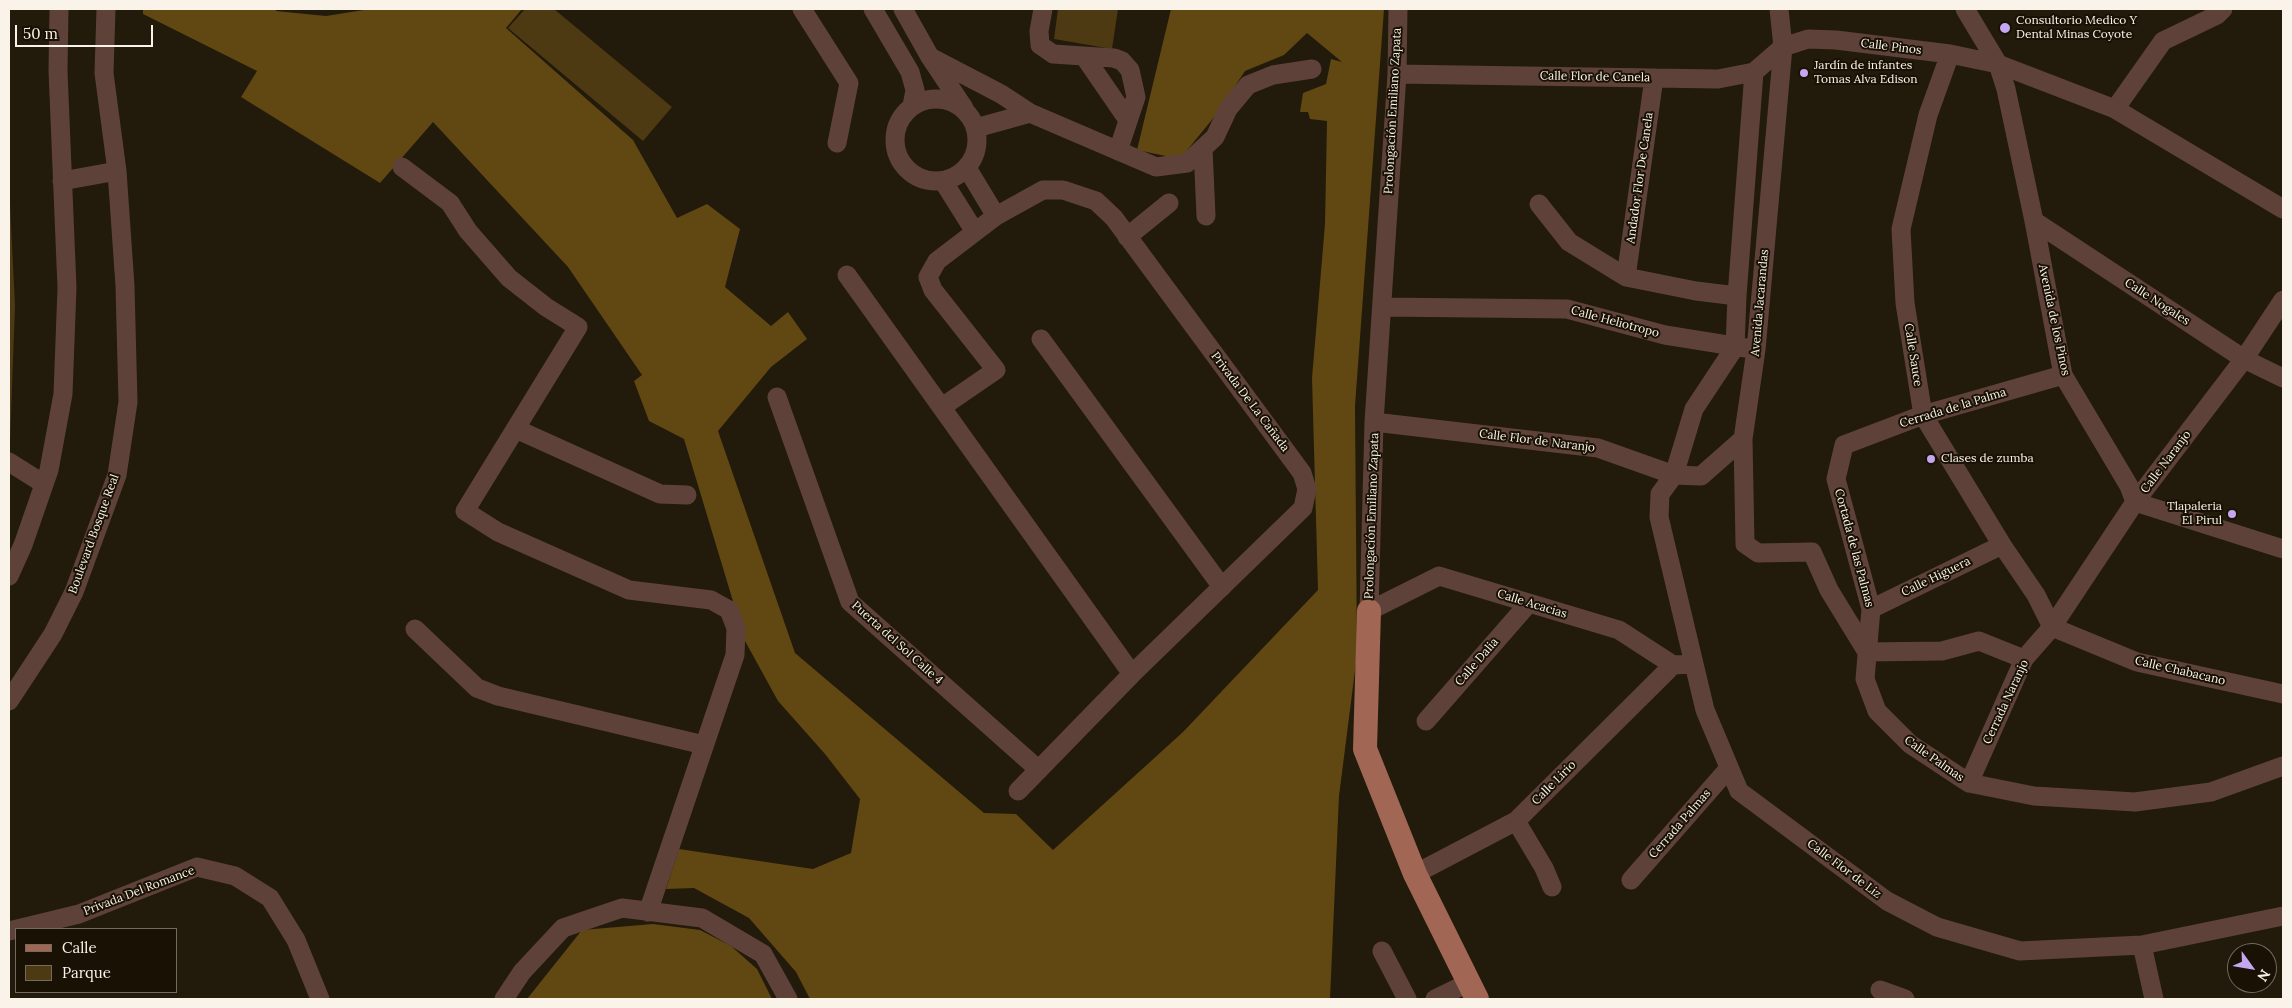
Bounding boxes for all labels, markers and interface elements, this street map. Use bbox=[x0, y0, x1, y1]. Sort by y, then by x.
place label: Consultorio Medico Y Dental Minas Coyote bbox=[2016, 14, 2137, 42]
scale bar bbox=[18, 15, 155, 47]
marker: Consultorio Medico Y Dental Minas Coyote bbox=[1998, 21, 2012, 35]
text: 50 m bbox=[23, 24, 58, 43]
street label: Prolongación Emiliano Zapata bbox=[1381, 27, 1405, 195]
street label: Calle Pinos bbox=[1860, 36, 1922, 58]
place label: Jardín de infantes Tomas Alva Edison bbox=[1814, 59, 1918, 87]
marker: Jardín de infantes Tomas Alva Edison bbox=[1798, 67, 1810, 79]
street label: Calle Flor de Canela bbox=[1540, 69, 1650, 85]
street label: Andador Flor De Canela bbox=[1624, 111, 1656, 245]
street label: Avenida Jacarandas bbox=[1748, 249, 1772, 357]
street label: Avenida de los Pinos bbox=[2035, 263, 2073, 377]
street label: Calle Nogales bbox=[2122, 276, 2192, 328]
street label: Calle Heliotropo bbox=[1569, 303, 1661, 341]
street label: Calle Sauce bbox=[1901, 322, 1925, 388]
street label: Privada De La Cañada bbox=[1208, 349, 1292, 455]
street label: Cerrada de la Palma bbox=[1898, 385, 2008, 431]
street label: Calle Flor de Naranjo bbox=[1478, 427, 1596, 455]
street label: Calle Naranjo bbox=[2138, 428, 2194, 496]
street label: Prolongación Emiliano Zapata bbox=[1362, 433, 1382, 599]
place label: Clases de zumba bbox=[1941, 452, 2034, 466]
marker: Clases de zumba bbox=[1925, 453, 1937, 465]
street label: Boulevard Bosque Real bbox=[66, 472, 122, 596]
street label: Cortada de las Palmas bbox=[1831, 487, 1877, 609]
place label: Tlapaleria El Pirul bbox=[2167, 500, 2222, 528]
marker: Tlapaleria El Pirul bbox=[2226, 508, 2238, 520]
street label: Calle Higuera bbox=[1899, 554, 1973, 600]
street label: Calle Acacias bbox=[1495, 587, 1569, 621]
street label: Puerta del Sol Calle 4 bbox=[848, 598, 946, 688]
street label: Calle Dalia bbox=[1452, 635, 1502, 689]
street label: Calle Chabacano bbox=[2133, 654, 2227, 688]
street label: Cerrada Naranjo bbox=[1980, 657, 2032, 747]
street label: Calle Palmas bbox=[1901, 733, 1967, 785]
street label: Calle Lirio bbox=[1529, 758, 1579, 808]
street label: Cerrada Palmas bbox=[1646, 786, 1714, 862]
street label: Calle Flor de Liz bbox=[1804, 836, 1884, 902]
street label: Privada Del Romance bbox=[81, 863, 197, 919]
legend bbox=[15, 928, 178, 993]
text: Calle bbox=[62, 938, 97, 957]
north arrow bbox=[2227, 943, 2277, 993]
text: Parque bbox=[62, 963, 111, 982]
text: N bbox=[2253, 966, 2274, 985]

